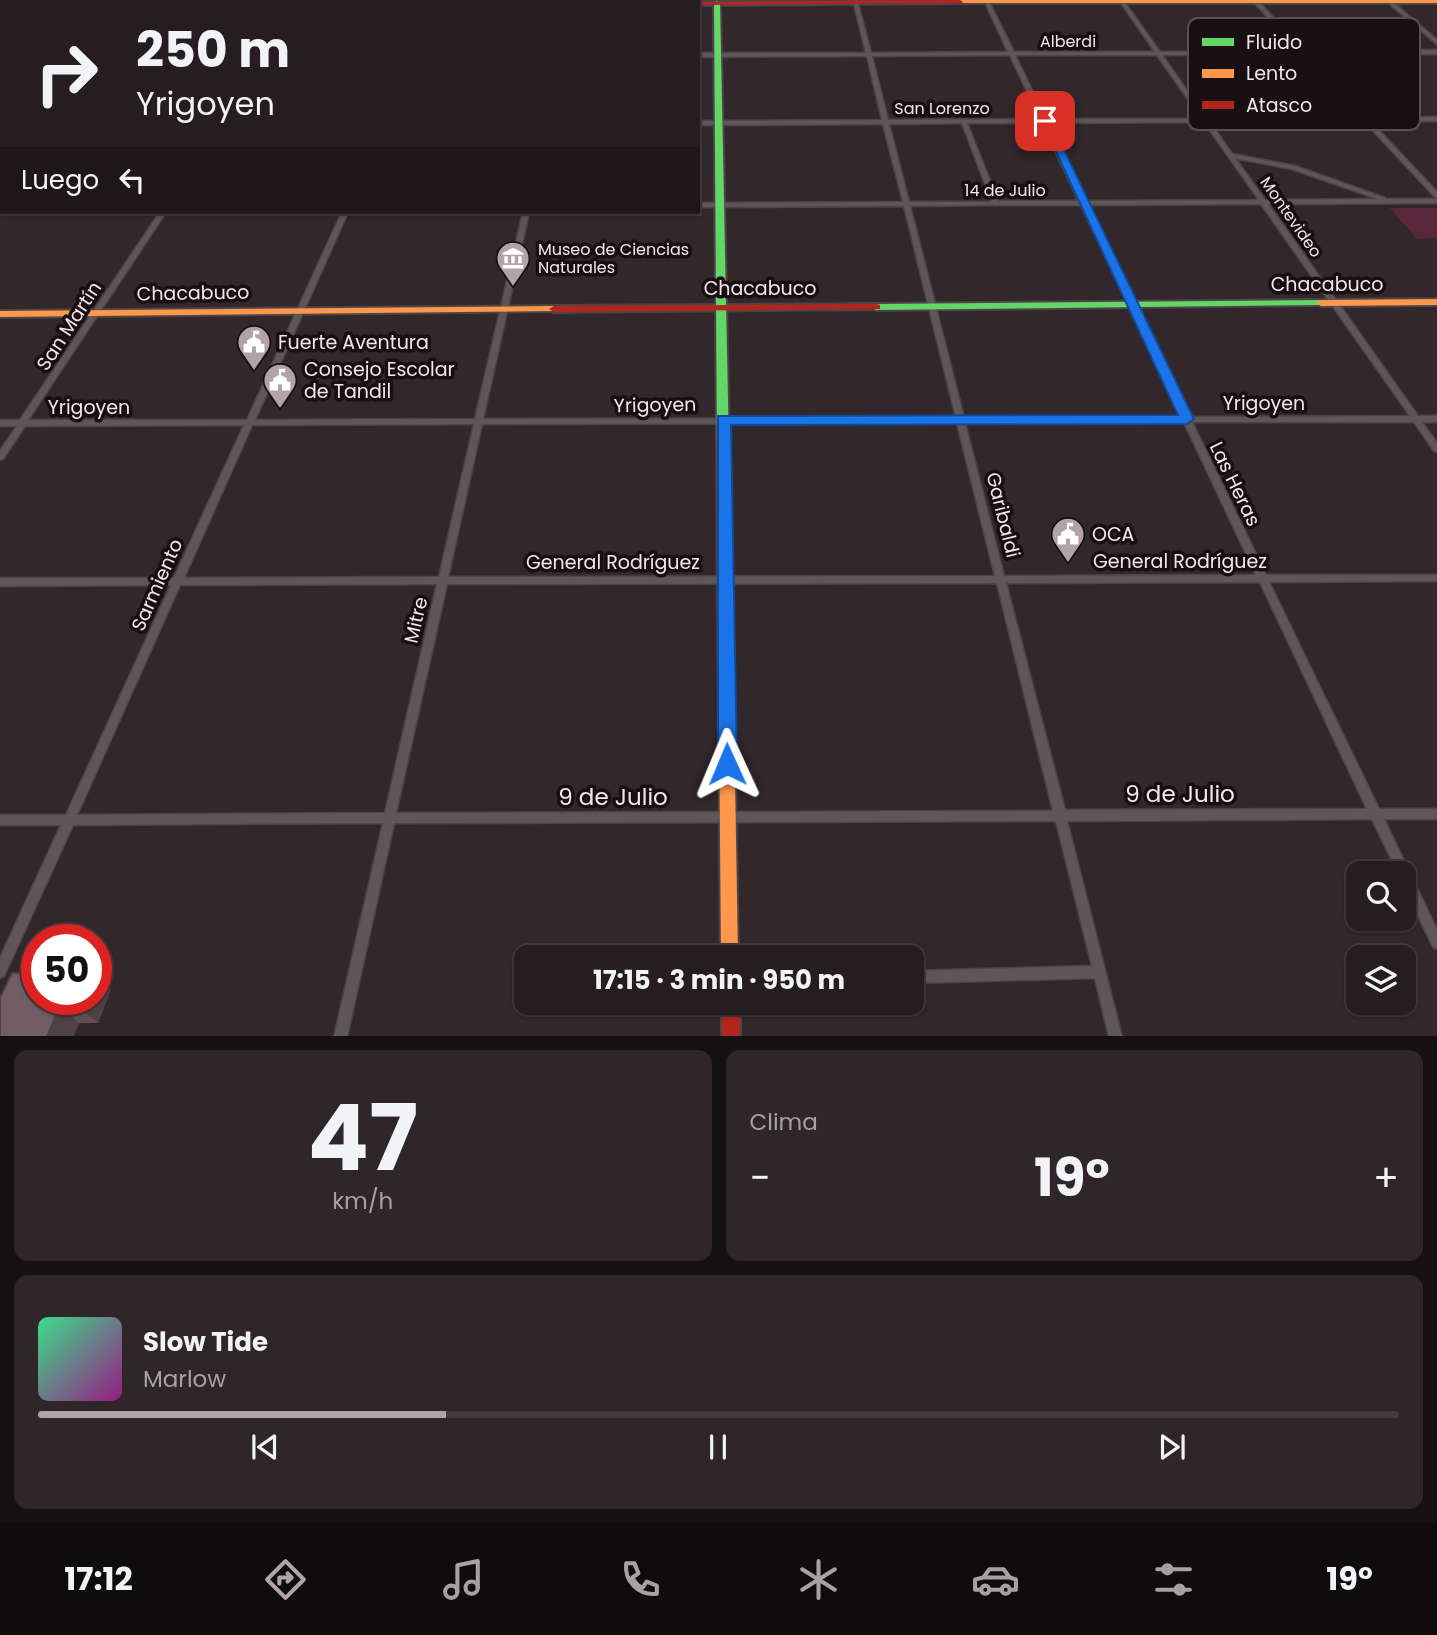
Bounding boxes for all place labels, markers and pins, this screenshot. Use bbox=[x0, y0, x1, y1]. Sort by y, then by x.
pin bbox=[1015, 91, 1075, 151]
place label: Museo de Ciencias Naturales bbox=[538, 238, 689, 279]
museum icon: Museo de Ciencias Naturales bbox=[494, 239, 532, 288]
public building icon: Fuerte Aventura bbox=[235, 323, 273, 372]
place label: Fuerte Aventura bbox=[278, 329, 429, 356]
place label: Consejo Escolar de Tandil bbox=[304, 356, 455, 405]
public building icon: Consejo Escolar de Tandil bbox=[261, 361, 299, 410]
public building icon: OCA bbox=[1049, 515, 1087, 564]
place label: OCA bbox=[1092, 521, 1135, 548]

